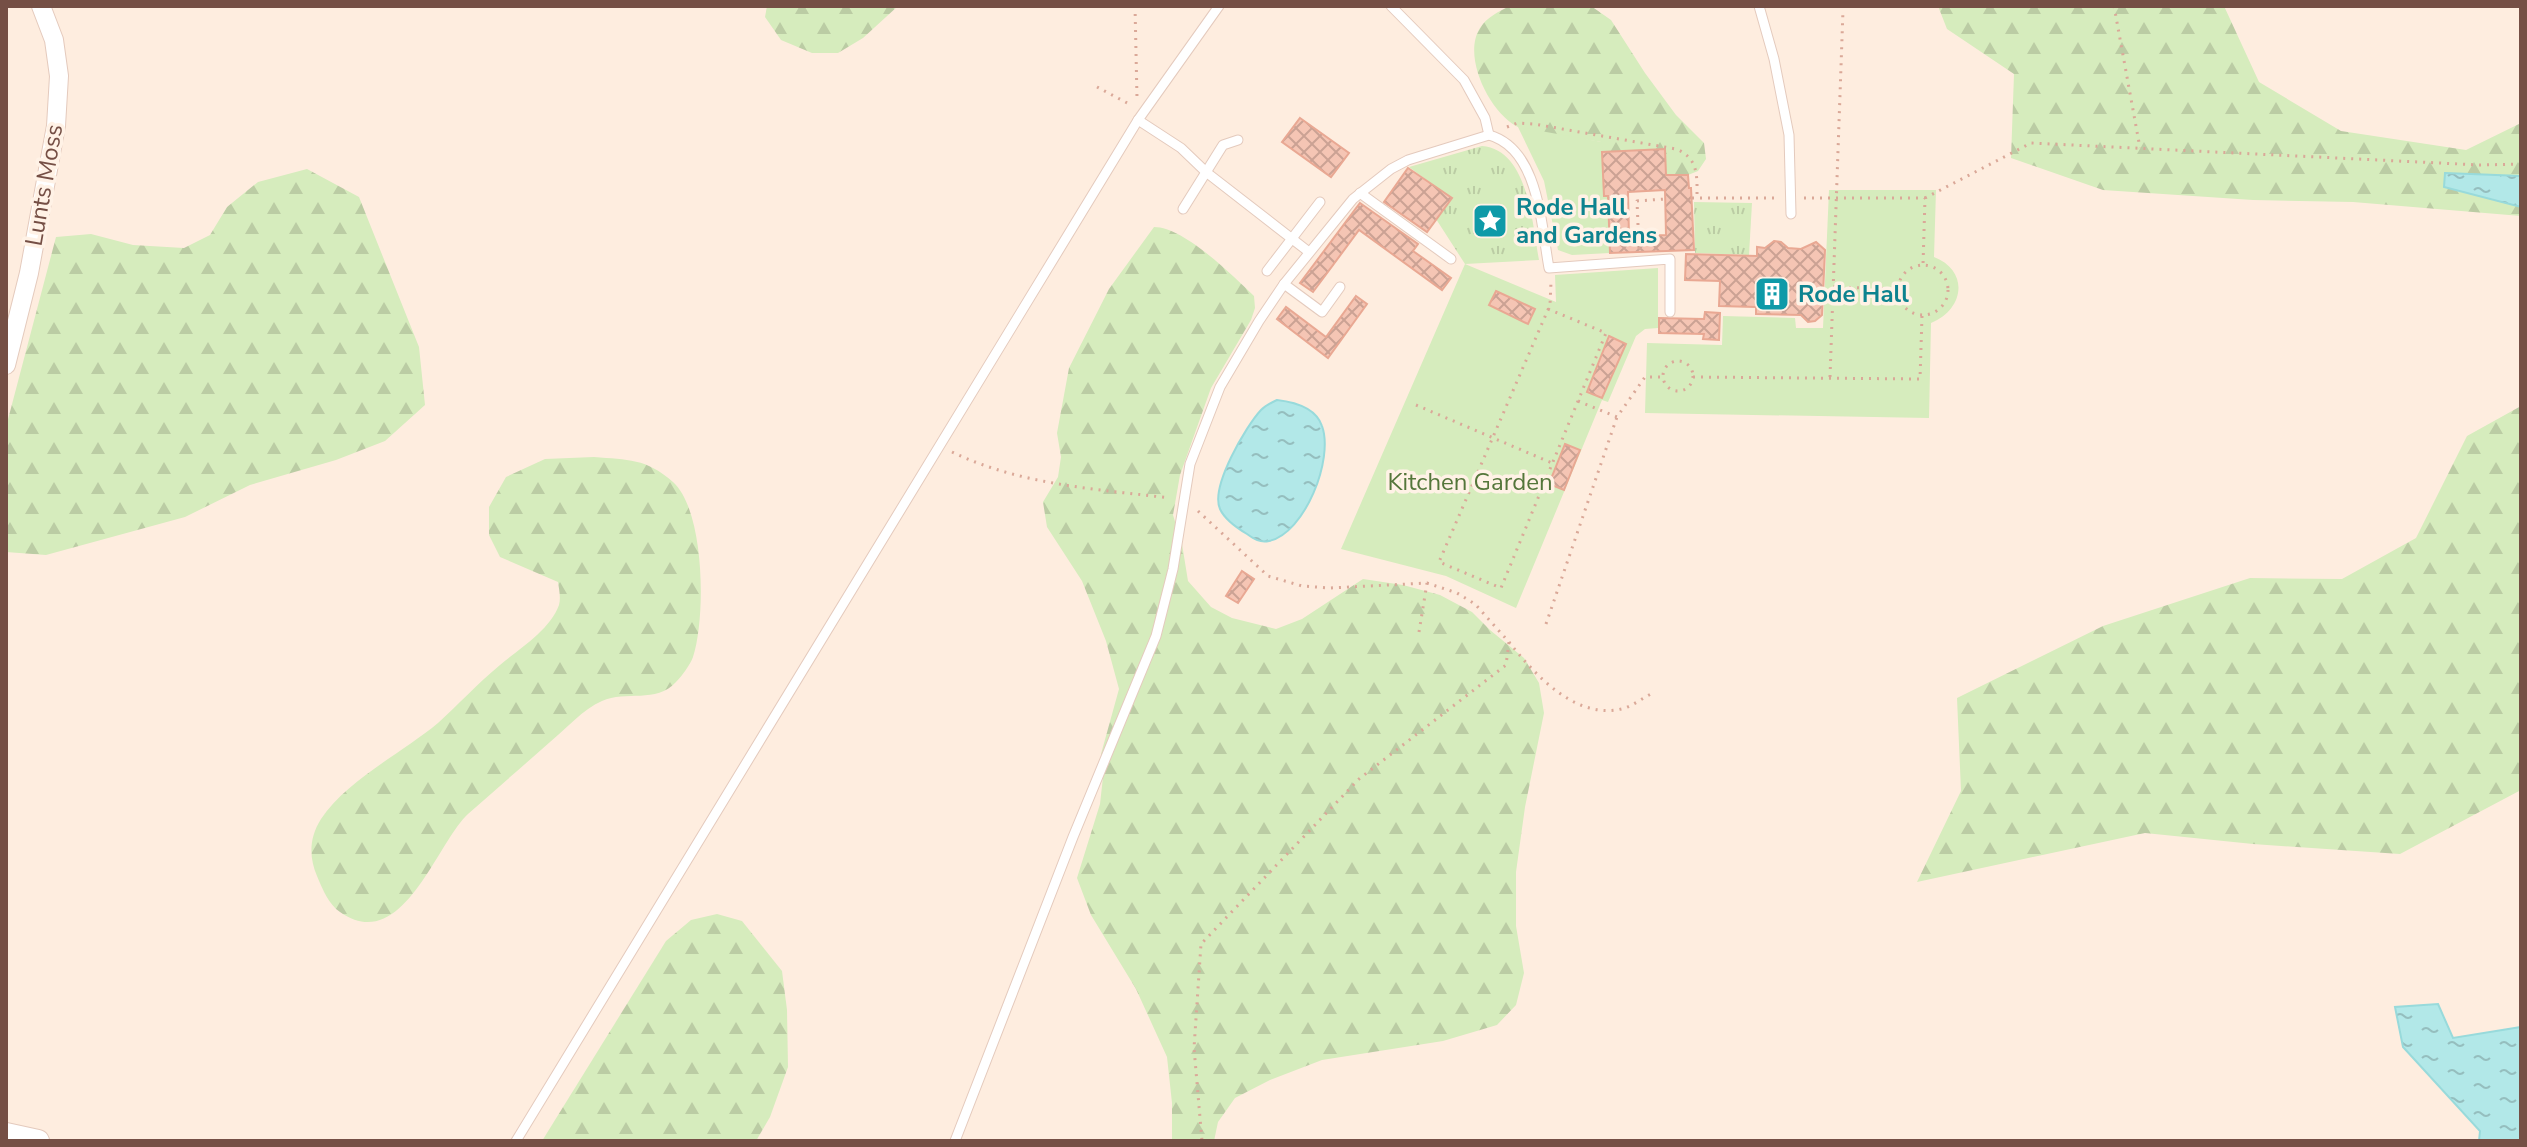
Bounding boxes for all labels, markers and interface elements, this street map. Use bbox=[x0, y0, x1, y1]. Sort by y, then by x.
street label: Lunts Moss bbox=[18, 122, 70, 248]
place label: Rode Hall and Gardens bbox=[1516, 191, 1657, 251]
place icon: Rode Hall and Gardens bbox=[1471, 202, 1509, 240]
building icon: Rode Hall bbox=[1753, 275, 1791, 313]
place label: Rode Hall bbox=[1798, 278, 1909, 310]
park label: Kitchen Garden bbox=[1387, 466, 1553, 498]

